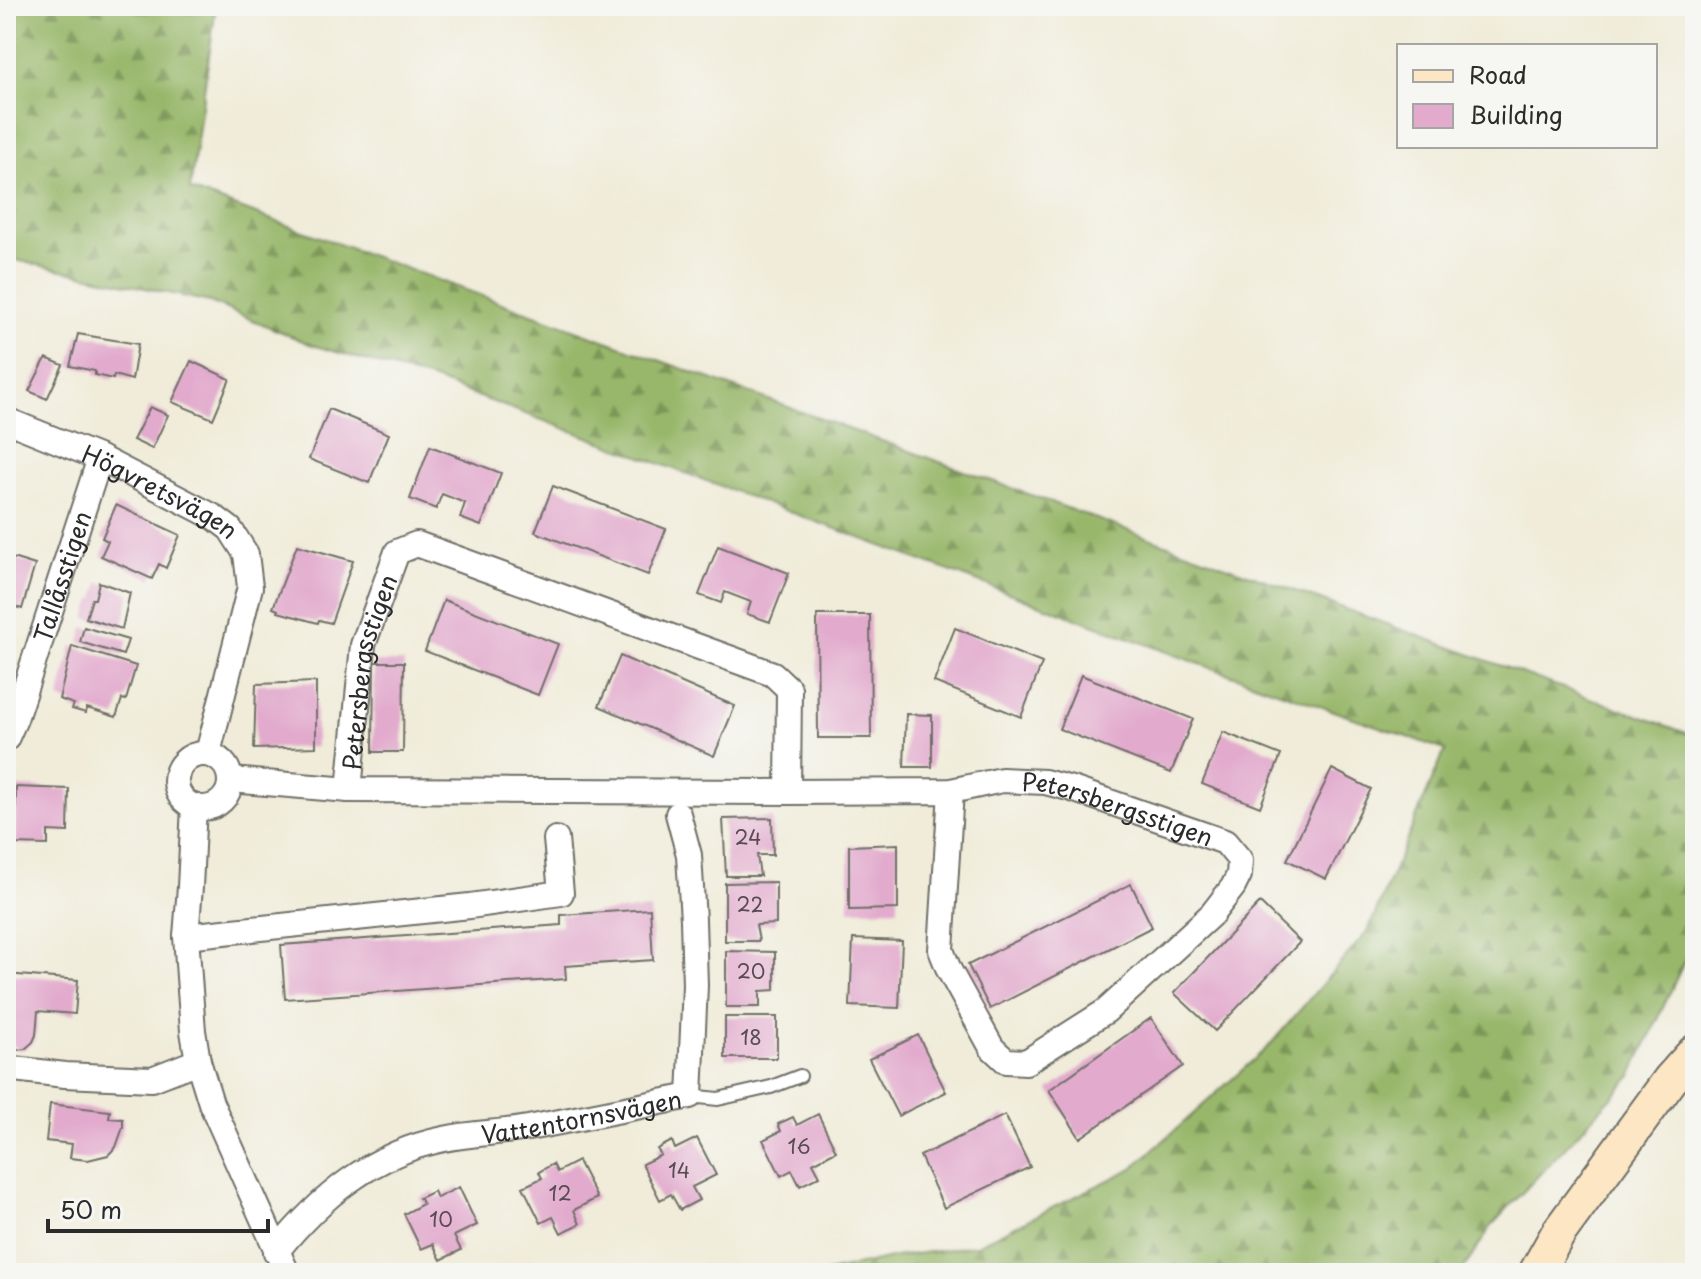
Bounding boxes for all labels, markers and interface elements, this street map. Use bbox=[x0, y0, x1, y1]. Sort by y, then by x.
legend bbox=[1397, 44, 1657, 148]
text: Road bbox=[1469, 56, 1527, 92]
text: Building bbox=[1469, 96, 1563, 132]
street label: Högvretsvägen bbox=[77, 435, 246, 547]
street label: Tallåsstigen bbox=[23, 506, 100, 646]
street label: Petersbergsstigen bbox=[333, 569, 405, 772]
street label: Petersbergsstigen bbox=[1021, 763, 1218, 855]
house number: 24 bbox=[735, 822, 761, 852]
house number: 22 bbox=[737, 889, 763, 919]
house number: 20 bbox=[737, 956, 765, 986]
house number: 18 bbox=[740, 1022, 762, 1052]
street label: Vattentornsvägen bbox=[479, 1080, 685, 1152]
house number: 16 bbox=[788, 1131, 811, 1161]
house number: 14 bbox=[668, 1155, 690, 1185]
house number: 12 bbox=[548, 1178, 572, 1208]
scale bar bbox=[48, 1183, 268, 1233]
text: 50 m bbox=[60, 1191, 122, 1227]
house number: 10 bbox=[429, 1204, 453, 1234]

